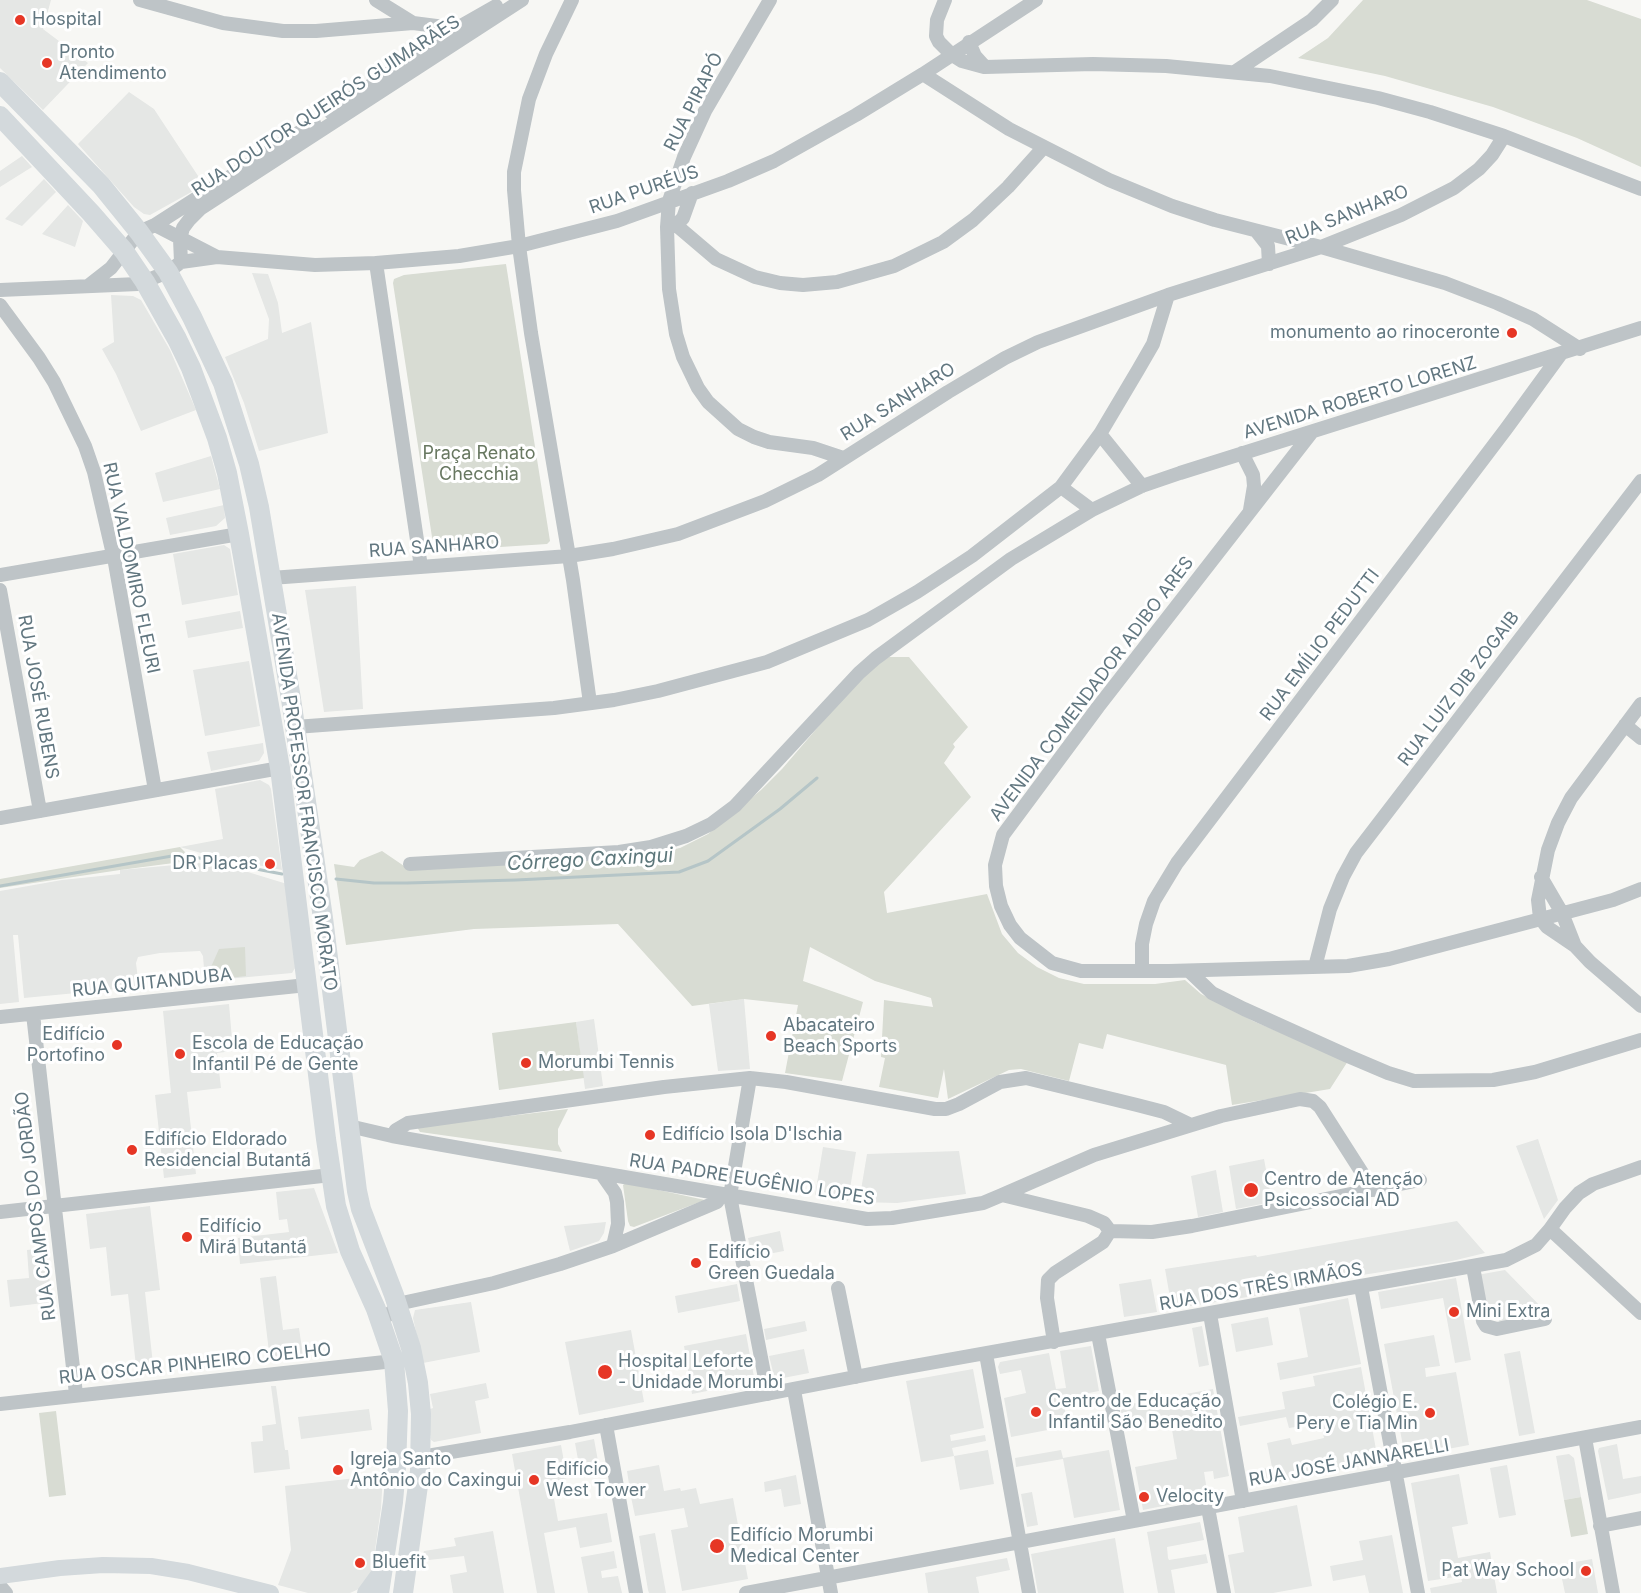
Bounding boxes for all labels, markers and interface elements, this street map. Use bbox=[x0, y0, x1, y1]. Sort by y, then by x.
place label: Hospital bbox=[32, 9, 101, 31]
street label: RUA DOUTOR QUEIRÓS GUIMARÃES bbox=[188, 11, 464, 201]
marker: Hospital bbox=[13, 13, 27, 27]
place label: Pronto Atendimento bbox=[59, 42, 167, 84]
street label: RUA PIRAPÓ bbox=[660, 49, 728, 155]
marker: Pronto Atendimento bbox=[40, 56, 54, 70]
street label: RUA PURÉUS bbox=[586, 161, 702, 219]
street label: RUA SANHARO bbox=[1282, 180, 1412, 250]
place label: monumento ao rinoceronte bbox=[1270, 322, 1500, 344]
marker: monumento ao rinoceronte bbox=[1505, 326, 1519, 340]
street label: AVENIDA ROBERTO LORENZ bbox=[1241, 352, 1479, 444]
street label: RUA SANHARO bbox=[837, 358, 959, 446]
park label: Praça Renato Checchia bbox=[422, 443, 536, 486]
street label: RUA VALDOMIRO FLEURI bbox=[98, 460, 164, 676]
street label: RUA SANHARO bbox=[368, 532, 500, 562]
street label: AVENIDA COMENDADOR ADIBO ARES bbox=[985, 552, 1199, 826]
street label: RUA EMÍLIO PEDUTTI bbox=[1256, 565, 1384, 725]
street label: RUA LUIZ DIB ZOGAIB bbox=[1394, 607, 1524, 771]
street label: AVENIDA PROFESSOR FRANCISCO MORATO bbox=[267, 612, 341, 992]
street label: RUA JOSÉ RUBENS bbox=[13, 613, 63, 781]
water label: Córrego Caxingui bbox=[506, 844, 674, 876]
place label: DR Placas bbox=[172, 853, 258, 875]
marker: DR Placas bbox=[263, 857, 277, 871]
street label: RUA QUITANDUBA bbox=[71, 964, 233, 1002]
place label: Abacateiro Beach Sports bbox=[783, 1015, 897, 1058]
place label: Edifício Portofino bbox=[27, 1024, 105, 1066]
marker: Abacateiro Beach Sports bbox=[764, 1029, 778, 1043]
place label: Escola de Educação Infantil Pé de Gente bbox=[192, 1033, 364, 1076]
marker: Edifício Portofino bbox=[110, 1038, 124, 1052]
marker: Escola de Educação Infantil Pé de Gente bbox=[173, 1047, 187, 1061]
place label: Morumbi Tennis bbox=[538, 1052, 675, 1074]
marker: Morumbi Tennis bbox=[519, 1056, 533, 1070]
street label: RUA CAMPOS DO JORDÃO bbox=[11, 1090, 61, 1322]
place label: Edifício Isola D'Ischia bbox=[662, 1124, 842, 1146]
marker: Edifício Isola D'Ischia bbox=[643, 1128, 657, 1142]
place label: Edifício Eldorado Residencial Butantã bbox=[144, 1129, 311, 1172]
marker: Edifício Eldorado Residencial Butantã bbox=[125, 1143, 139, 1157]
street label: RUA PADRE EUGÊNIO LOPES bbox=[628, 1150, 876, 1210]
place label: Centro de Atenção Psicossocial AD bbox=[1264, 1169, 1423, 1212]
marker: Centro de Atenção Psicossocial AD bbox=[1242, 1181, 1260, 1199]
place label: Edifício Mirã Butantã bbox=[199, 1216, 307, 1258]
marker: Edifício Mirã Butantã bbox=[180, 1230, 194, 1244]
place label: Edifício Green Guedala bbox=[708, 1242, 835, 1284]
marker: Edifício Green Guedala bbox=[689, 1256, 703, 1270]
street label: RUA DOS TRÊS IRMÃOS bbox=[1158, 1258, 1364, 1316]
place label: Mini Extra bbox=[1466, 1301, 1550, 1323]
marker: Mini Extra bbox=[1447, 1305, 1461, 1319]
street label: RUA OSCAR PINHEIRO COELHO bbox=[58, 1339, 332, 1389]
place label: Hospital Leforte - Unidade Morumbi bbox=[618, 1351, 783, 1394]
marker: Hospital Leforte - Unidade Morumbi bbox=[596, 1363, 614, 1381]
place label: Centro de Educação Infantil São Benedito bbox=[1048, 1391, 1223, 1434]
place label: Colégio E. Pery e Tia Min bbox=[1296, 1392, 1418, 1434]
marker: Centro de Educação Infantil São Benedito bbox=[1029, 1405, 1043, 1419]
marker: Colégio E. Pery e Tia Min bbox=[1423, 1406, 1437, 1420]
street label: RUA JOSÉ JANNARELLI bbox=[1247, 1435, 1451, 1491]
place label: Igreja Santo Antônio do Caxingui bbox=[350, 1449, 521, 1492]
place label: Edifício West Tower bbox=[546, 1459, 646, 1502]
marker: Igreja Santo Antônio do Caxingui bbox=[331, 1463, 345, 1477]
marker: Edifício West Tower bbox=[527, 1473, 541, 1487]
place label: Velocity bbox=[1156, 1486, 1224, 1508]
marker: Velocity bbox=[1137, 1490, 1151, 1504]
place label: Edifício Morumbi Medical Center bbox=[730, 1525, 873, 1568]
marker: Edifício Morumbi Medical Center bbox=[708, 1537, 726, 1555]
place label: Bluefit bbox=[372, 1552, 426, 1574]
marker: Bluefit bbox=[353, 1556, 367, 1570]
place label: Pat Way School bbox=[1441, 1560, 1574, 1582]
marker: Pat Way School bbox=[1579, 1564, 1593, 1578]

